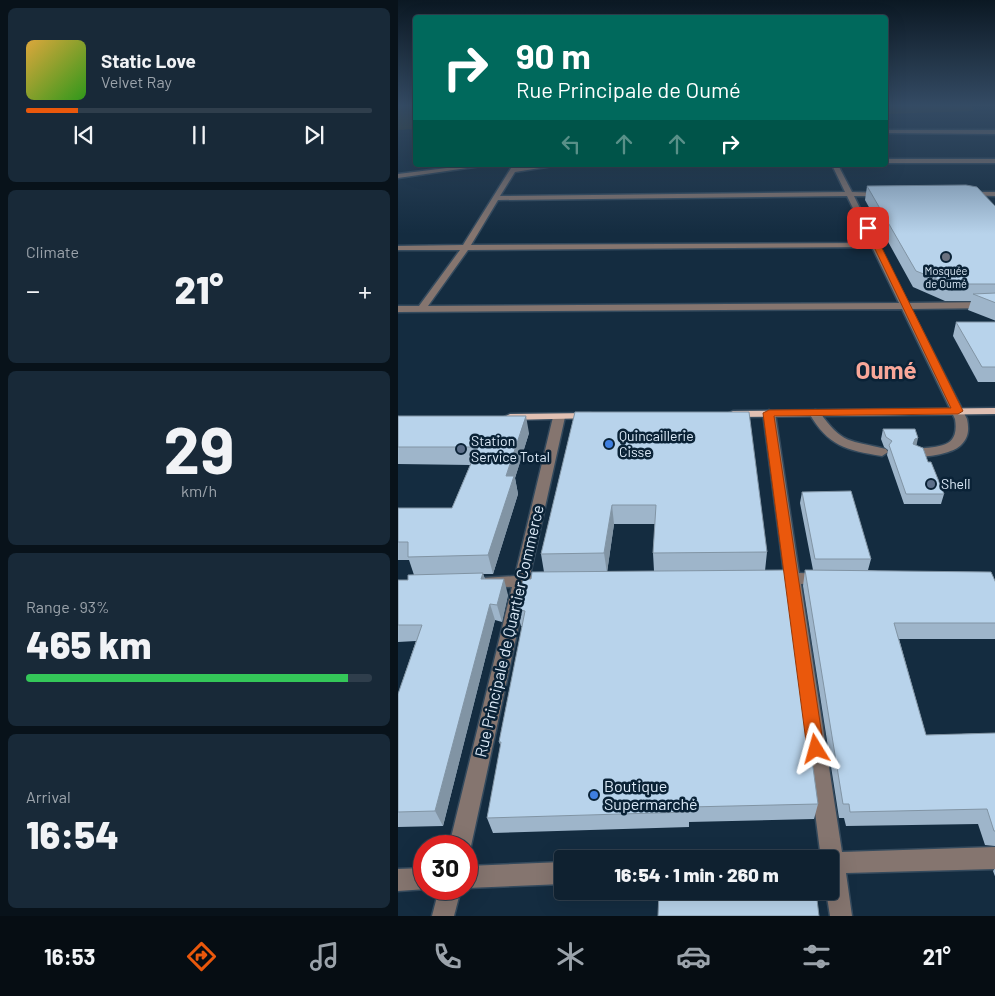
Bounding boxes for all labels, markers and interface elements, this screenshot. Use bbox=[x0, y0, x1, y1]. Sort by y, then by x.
text: 90 m bbox=[516, 34, 591, 76]
icon: right bbox=[433, 35, 498, 100]
text: Static Love bbox=[101, 49, 196, 72]
text: Velvet Ray bbox=[101, 72, 172, 91]
text: Rue Principale de Oumé bbox=[516, 76, 741, 102]
icon: previous bbox=[70, 121, 98, 149]
icon: pause bbox=[185, 121, 213, 149]
icon: next bbox=[300, 121, 328, 149]
icon: left bbox=[557, 130, 585, 158]
icon: ahead bbox=[610, 130, 638, 158]
icon: ahead bbox=[663, 130, 691, 158]
icon: right bbox=[716, 130, 744, 158]
pin bbox=[847, 207, 889, 249]
icon: arrive bbox=[854, 214, 882, 242]
text: Climate bbox=[26, 242, 79, 261]
marker: Mosquée de Oumé bbox=[940, 251, 952, 263]
place label: Mosquée de Oumé bbox=[925, 264, 968, 290]
text: 21° bbox=[174, 266, 224, 312]
text: − bbox=[26, 273, 40, 307]
text: + bbox=[358, 273, 372, 307]
district label: Oumé bbox=[855, 355, 917, 384]
text: 29 bbox=[164, 409, 234, 487]
place label: Quincaillerie Cisse bbox=[619, 427, 694, 460]
place label: Station Service Total bbox=[471, 432, 550, 465]
marker: Quincaillerie Cisse bbox=[603, 438, 615, 450]
marker: Station Service Total bbox=[455, 443, 467, 455]
place label: Shell bbox=[941, 475, 971, 492]
marker: Shell bbox=[925, 478, 937, 490]
text: km/h bbox=[181, 481, 217, 500]
street label: Rue Principale de Quartier Commerce bbox=[470, 503, 547, 759]
text: Range · 93% bbox=[26, 597, 110, 616]
text: 465 km bbox=[26, 621, 151, 667]
position arrow bbox=[789, 722, 841, 774]
place label: Boutique Supermarché bbox=[604, 776, 698, 813]
text: Arrival bbox=[26, 787, 71, 806]
marker: Boutique Supermarché bbox=[588, 789, 600, 801]
text: 16:54 bbox=[26, 811, 119, 857]
speed limit sign: 30 bbox=[413, 835, 478, 900]
text: 16:54 · 1 min · 260 m bbox=[614, 863, 779, 886]
icon: directions bbox=[184, 939, 219, 974]
icon: music bbox=[307, 939, 342, 974]
icon: phone bbox=[430, 939, 465, 974]
icon: climate bbox=[553, 939, 588, 974]
icon: car bbox=[676, 939, 711, 974]
icon: filters bbox=[799, 939, 834, 974]
text: 16:53 bbox=[44, 943, 95, 969]
text: 21° bbox=[923, 943, 951, 969]

